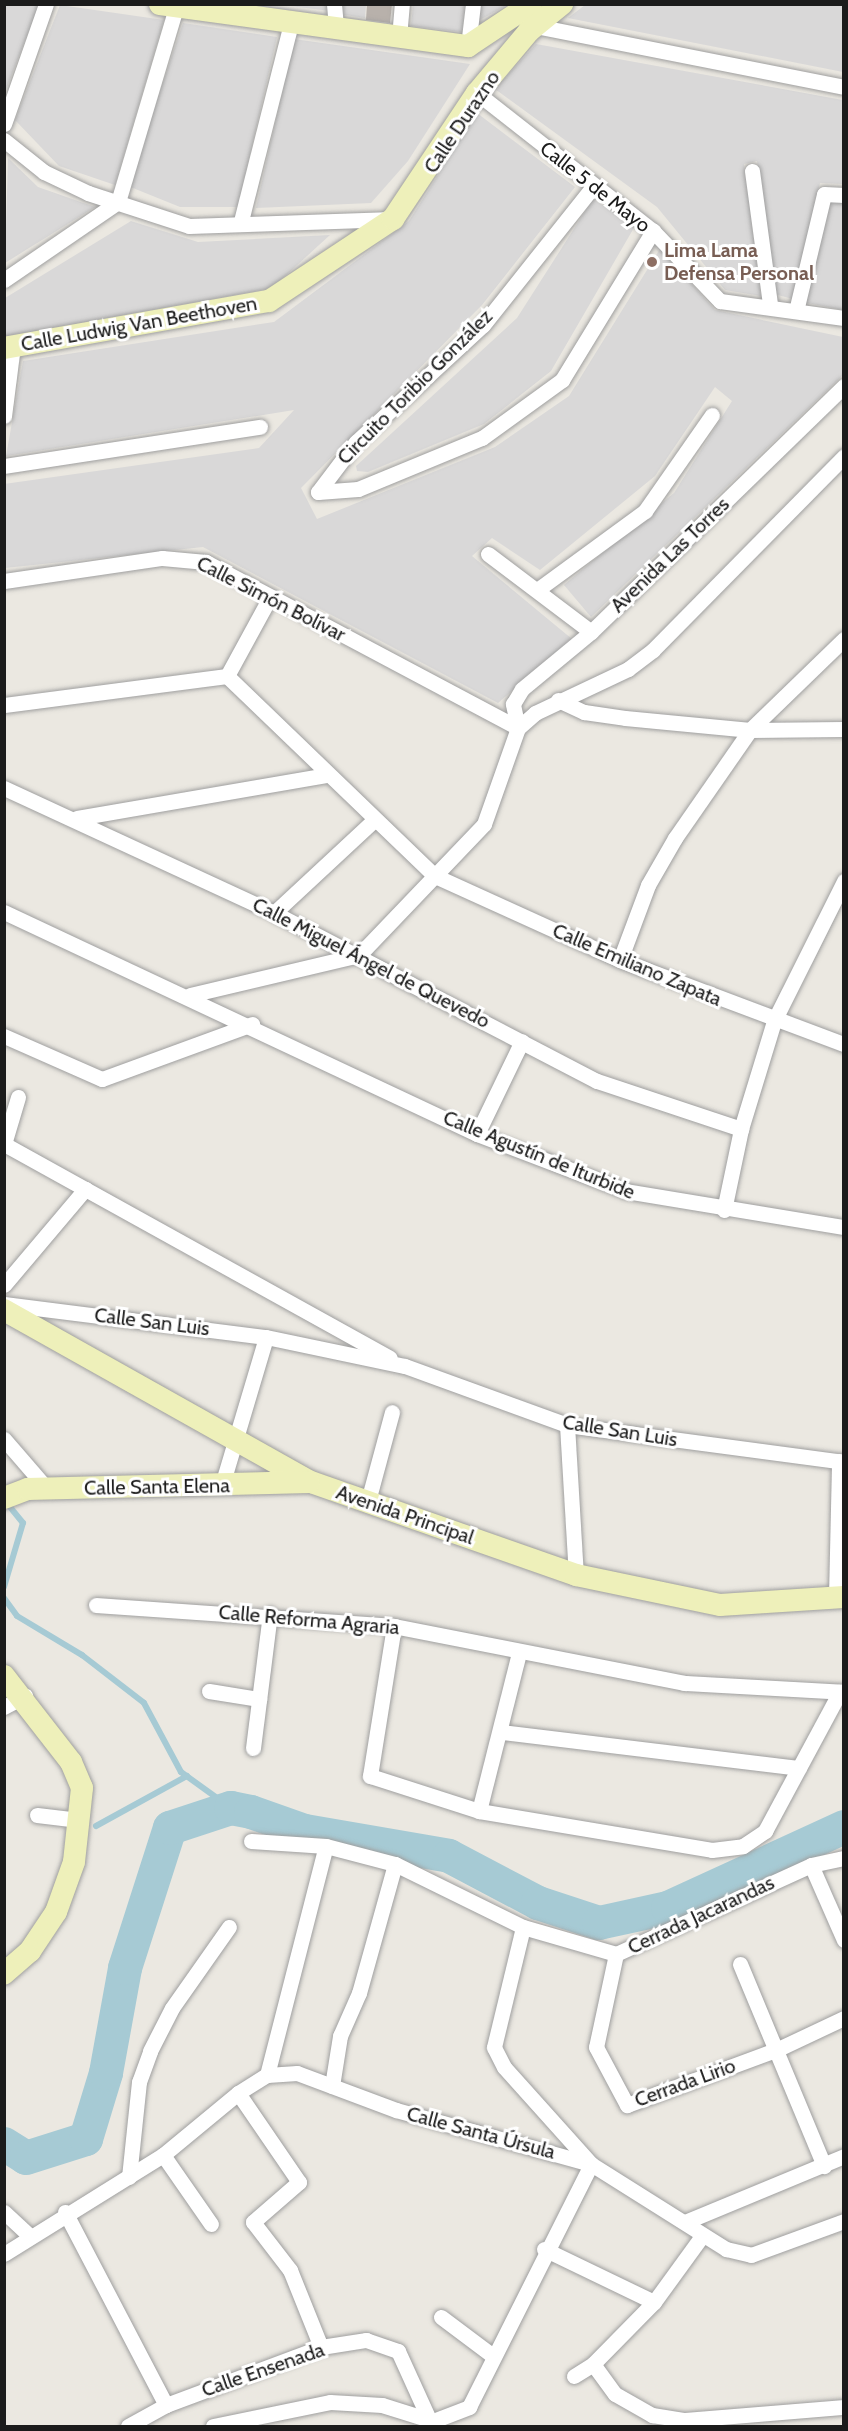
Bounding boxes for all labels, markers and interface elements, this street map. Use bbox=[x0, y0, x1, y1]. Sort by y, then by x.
street label: Calle Durazno bbox=[419, 66, 505, 178]
street label: Calle 5 de Mayo bbox=[535, 136, 655, 238]
place label: Lima Lama Defensa Personal bbox=[664, 238, 814, 285]
marker: Lima Lama Defensa Personal bbox=[645, 255, 659, 269]
street label: Calle Ludwig Van Beethoven bbox=[19, 291, 259, 357]
street label: Circuito Toribio González bbox=[332, 304, 498, 470]
street label: Avenida Las Torres bbox=[606, 492, 734, 618]
street label: Calle Simón Bolívar bbox=[193, 551, 349, 647]
street label: Calle Miguel Ángel de Quevedo bbox=[248, 893, 494, 1033]
street label: Calle Emiliano Zapata bbox=[549, 919, 725, 1011]
street label: Calle Agustín de Iturbide bbox=[440, 1106, 638, 1204]
street label: Calle San Luis bbox=[93, 1303, 211, 1341]
street label: Calle San Luis bbox=[561, 1410, 679, 1452]
street label: Calle Santa Elena bbox=[84, 1474, 230, 1500]
street label: Avenida Principal bbox=[333, 1480, 477, 1550]
street label: Calle Reforma Agraria bbox=[218, 1600, 400, 1640]
street label: Cerrada Jacarandas bbox=[624, 1871, 778, 1959]
street label: Cerrada Lirio bbox=[631, 2054, 739, 2112]
street label: Calle Santa Úrsula bbox=[404, 2102, 558, 2164]
street label: Calle Ensenada bbox=[199, 2338, 327, 2402]

